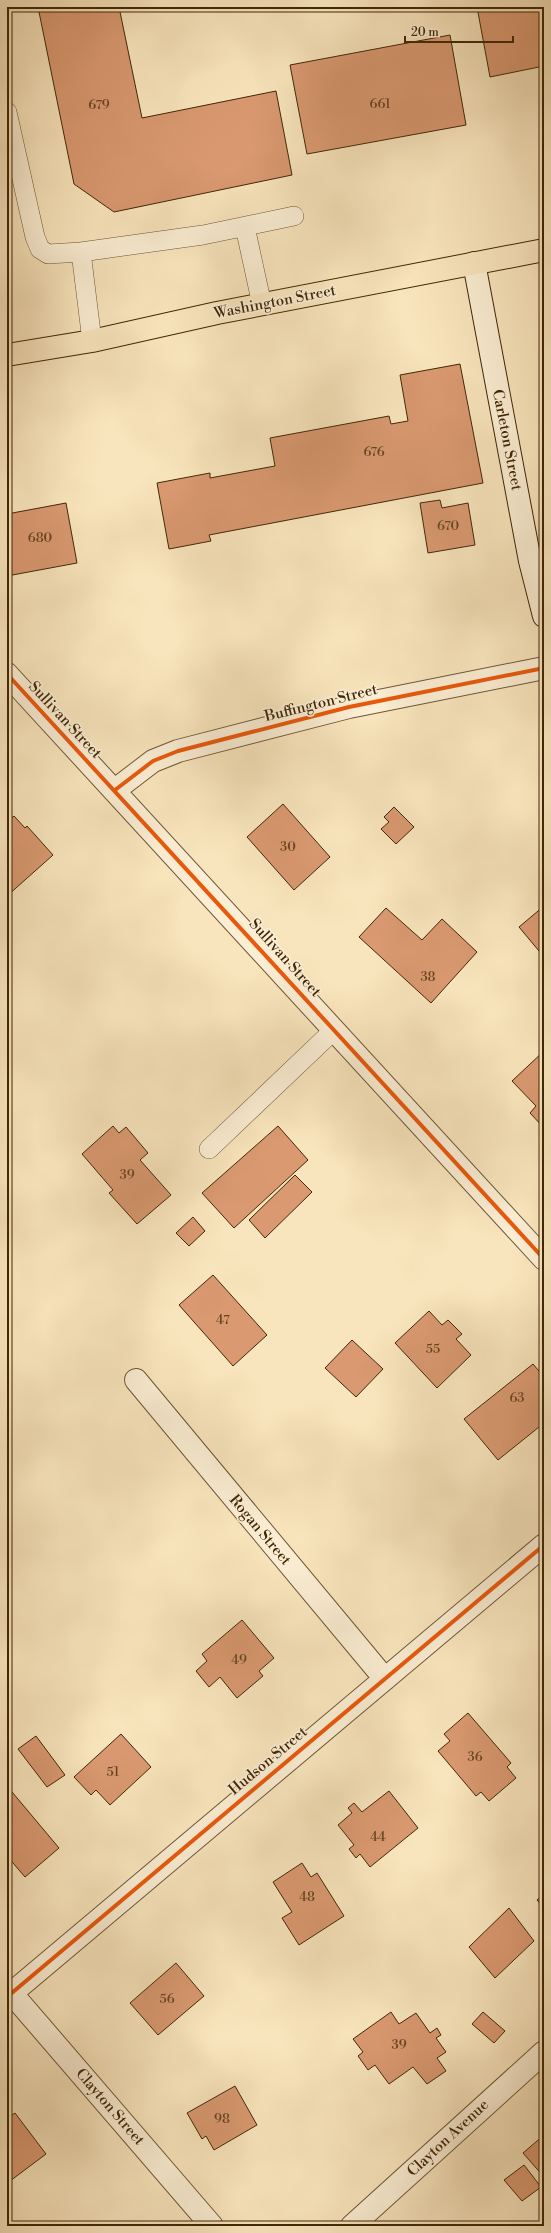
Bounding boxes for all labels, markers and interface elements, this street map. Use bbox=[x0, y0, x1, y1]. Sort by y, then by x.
scale bar bbox=[405, 18, 513, 44]
text: 20 m bbox=[411, 25, 439, 40]
house number: 661 bbox=[370, 96, 391, 112]
house number: 679 bbox=[88, 97, 110, 113]
street label: Washington Street bbox=[211, 281, 338, 323]
street label: Carleton Street bbox=[488, 388, 526, 493]
house number: 676 bbox=[363, 444, 385, 460]
house number: 670 bbox=[437, 518, 459, 534]
house number: 680 bbox=[28, 530, 53, 546]
street label: Sullivan Street bbox=[24, 677, 106, 763]
street label: Buffington Street bbox=[262, 680, 380, 726]
house number: 30 bbox=[280, 839, 296, 855]
street label: Sullivan Street bbox=[245, 915, 326, 1002]
house number: 38 bbox=[420, 969, 436, 985]
house number: 39 bbox=[119, 1167, 135, 1183]
house number: 47 bbox=[216, 1312, 230, 1328]
house number: 55 bbox=[426, 1341, 440, 1357]
house number: 63 bbox=[509, 1390, 525, 1406]
street label: Rogan Street bbox=[225, 1491, 296, 1570]
house number: 49 bbox=[231, 1652, 247, 1668]
street label: Hudson Street bbox=[225, 1722, 312, 1799]
house number: 36 bbox=[467, 1749, 483, 1765]
house number: 51 bbox=[107, 1764, 120, 1780]
house number: 44 bbox=[370, 1829, 386, 1845]
house number: 48 bbox=[299, 1889, 315, 1905]
house number: 56 bbox=[159, 1991, 175, 2007]
house number: 39 bbox=[391, 2037, 407, 2053]
street label: Clayton Street bbox=[71, 2065, 149, 2150]
street label: Clayton Avenue bbox=[403, 2095, 493, 2181]
house number: 98 bbox=[214, 2111, 230, 2127]

